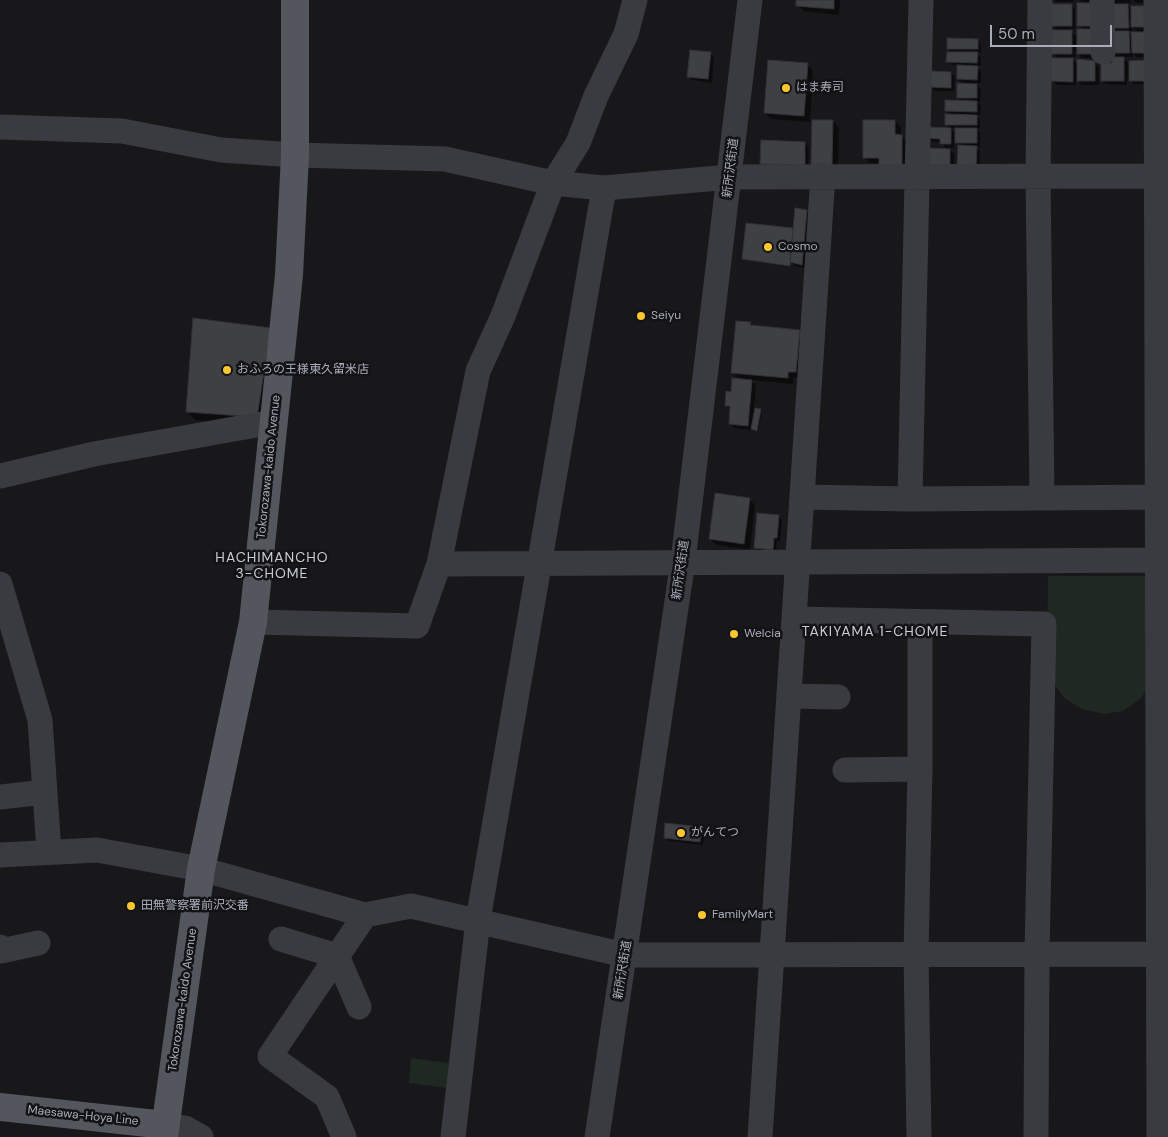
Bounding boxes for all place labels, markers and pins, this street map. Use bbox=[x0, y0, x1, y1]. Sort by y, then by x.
place label: はま寿司 bbox=[796, 81, 844, 95]
marker: はま寿司 bbox=[780, 82, 792, 94]
place label: Cosmo bbox=[778, 240, 818, 254]
marker: Cosmo bbox=[762, 241, 774, 253]
place label: Seiyu bbox=[651, 309, 681, 323]
marker: Seiyu bbox=[635, 310, 647, 322]
place label: おふろの王様東久留米店 bbox=[237, 363, 369, 377]
marker: おふろの王様東久留米店 bbox=[221, 364, 233, 376]
place label: Welcia bbox=[744, 627, 781, 641]
marker: Welcia bbox=[728, 628, 740, 640]
place label: がんてつ bbox=[691, 826, 739, 840]
marker: がんてつ bbox=[675, 827, 687, 839]
place label: 田無警察署前沢交番 bbox=[141, 899, 249, 913]
marker: 田無警察署前沢交番 bbox=[125, 900, 137, 912]
place label: FamilyMart bbox=[712, 908, 773, 922]
marker: FamilyMart bbox=[696, 909, 708, 921]

